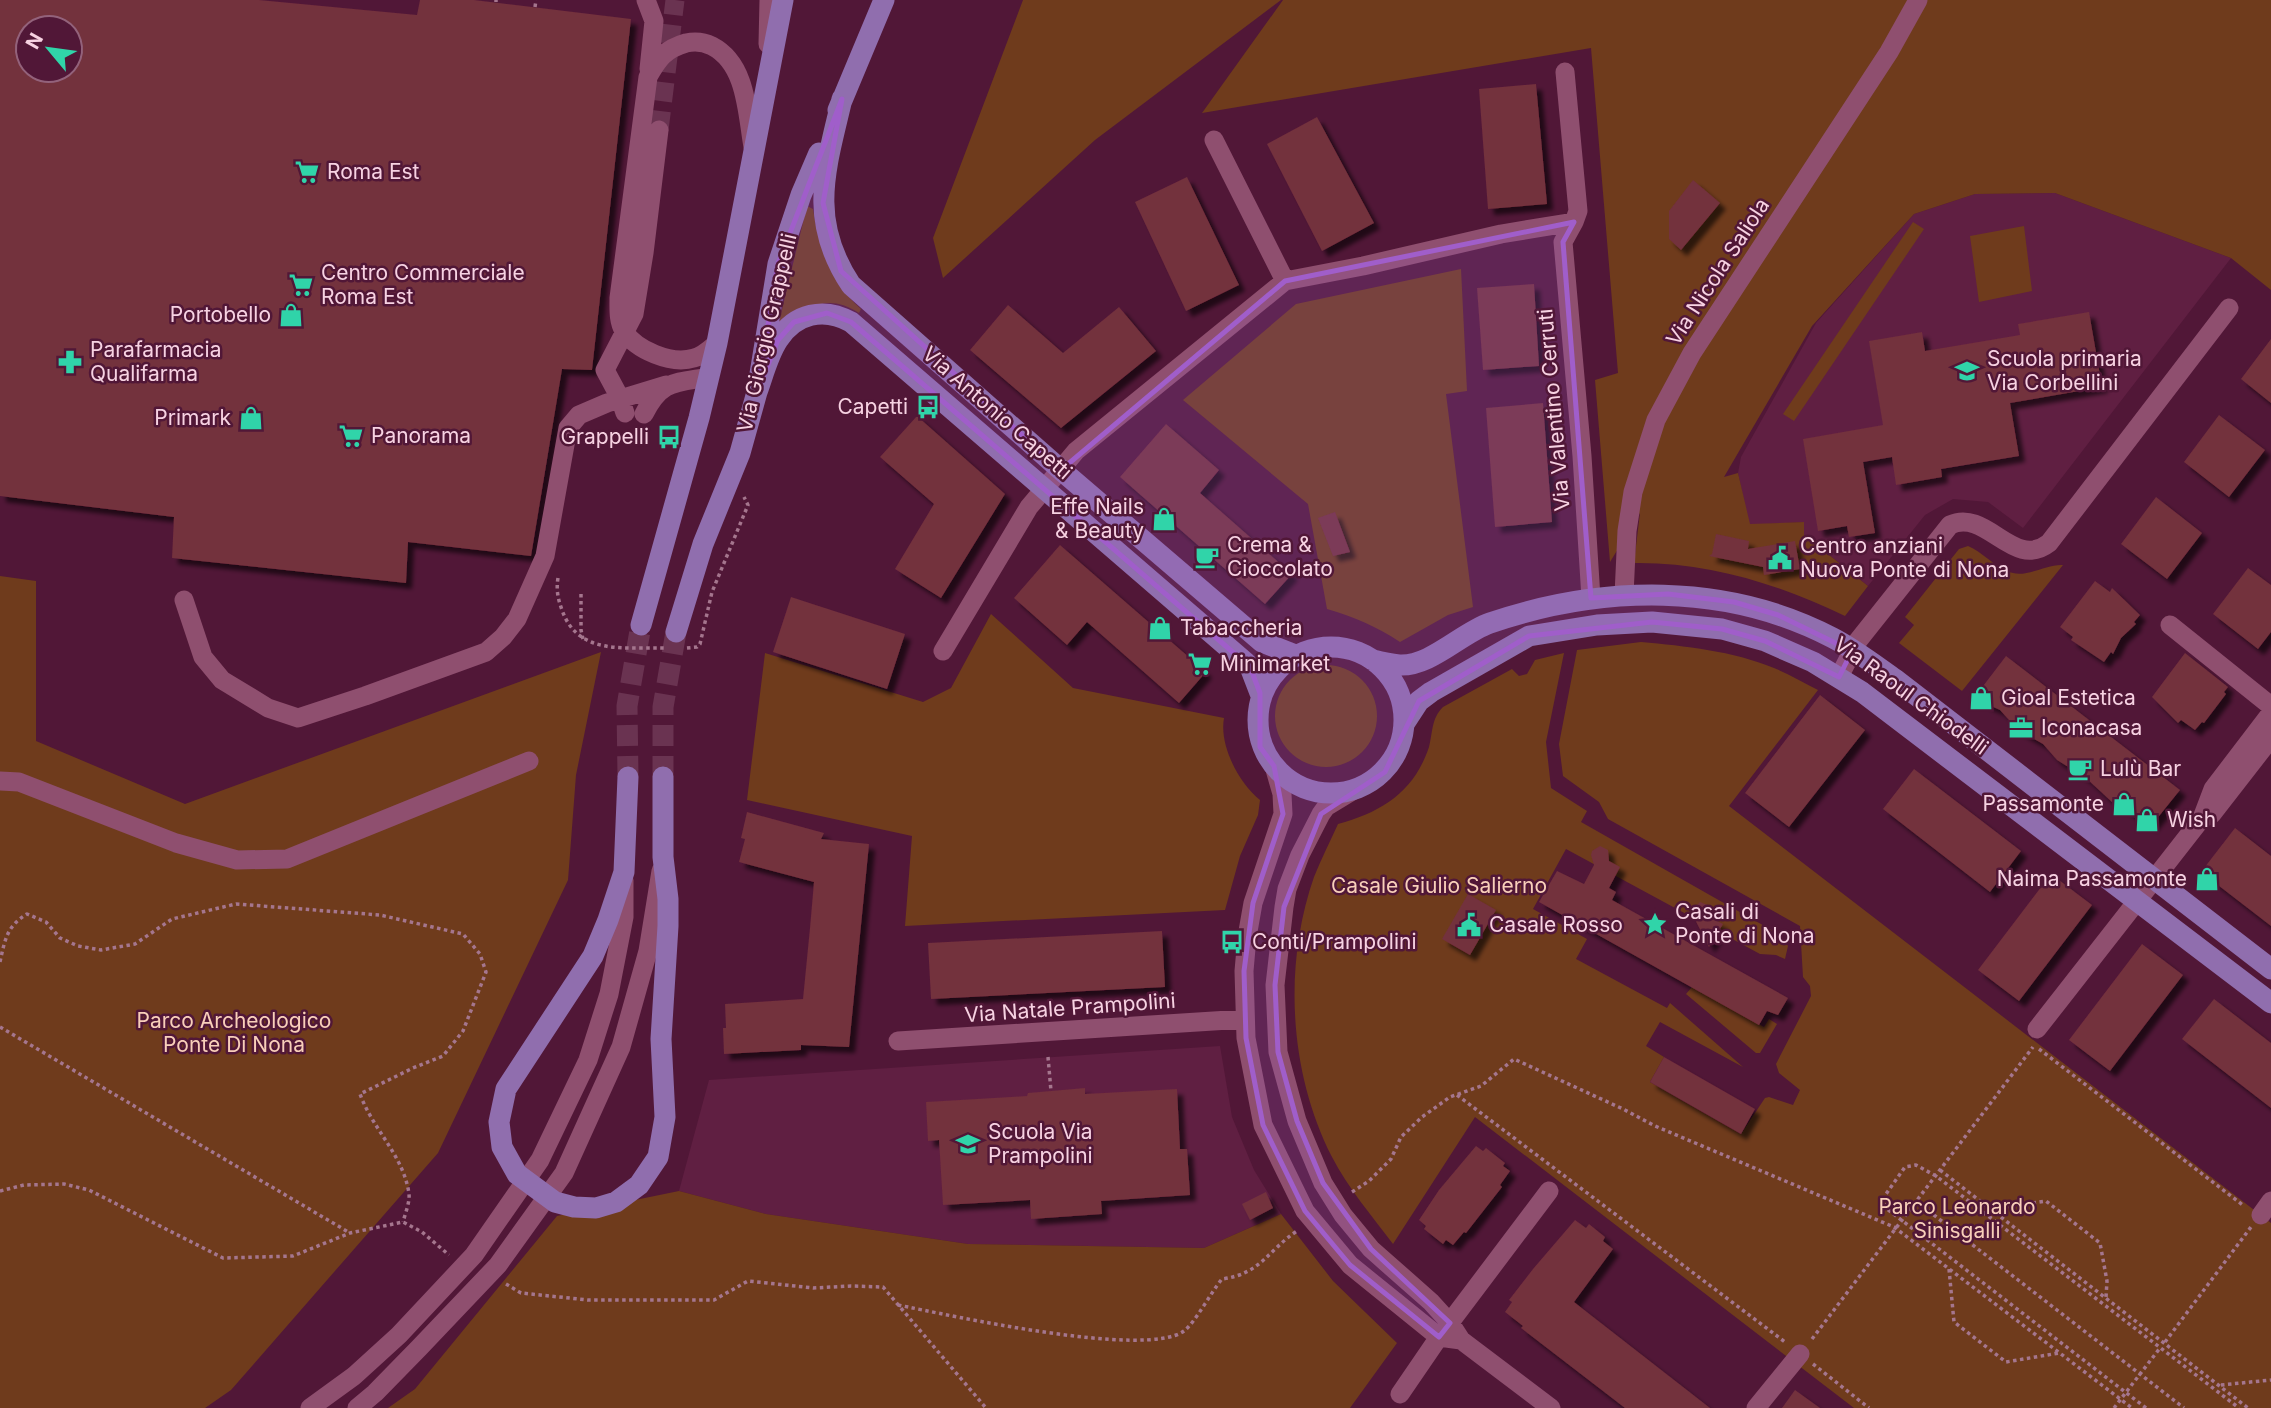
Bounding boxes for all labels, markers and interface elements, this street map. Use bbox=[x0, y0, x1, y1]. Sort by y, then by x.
north arrow bbox=[14, 14, 84, 84]
text: N bbox=[21, 29, 48, 53]
supermarket icon: Roma Est bbox=[293, 158, 321, 186]
place label: Roma Est bbox=[327, 159, 420, 184]
street label: Via Nicola Saliola bbox=[1661, 193, 1774, 350]
street label: Via Giorgio Grappelli bbox=[731, 231, 802, 435]
place label: Centro Commerciale Roma Est bbox=[321, 260, 525, 309]
supermarket icon: Centro Commerciale Roma Est bbox=[287, 271, 315, 299]
shop icon: Portobello bbox=[277, 301, 305, 329]
place label: Portobello bbox=[170, 302, 271, 327]
street label: Via Valentino Cerruti bbox=[1532, 308, 1575, 512]
place label: Parafarmacia Qualifarma bbox=[90, 337, 221, 386]
street label: Via Antonio Capetti bbox=[917, 341, 1077, 484]
place label: Scuola primaria Via Corbellini bbox=[1987, 346, 2142, 395]
pharmacy icon: Parafarmacia Qualifarma bbox=[56, 348, 84, 376]
school or university icon: Scuola primaria Via Corbellini bbox=[1953, 357, 1981, 385]
bus stop icon: Capetti bbox=[914, 393, 942, 421]
place label: Capetti bbox=[837, 394, 908, 419]
shop icon: Primark bbox=[237, 404, 265, 432]
place label: Primark bbox=[154, 405, 231, 430]
supermarket icon: Panorama bbox=[337, 422, 365, 450]
place label: Panorama bbox=[371, 423, 471, 448]
bus stop icon: Grappelli bbox=[655, 423, 683, 451]
place label: Grappelli bbox=[560, 424, 649, 449]
place label: Effe Nails & Beauty bbox=[1050, 494, 1144, 543]
shop icon: Effe Nails & Beauty bbox=[1150, 505, 1178, 533]
place label: Crema & Cioccolato bbox=[1227, 532, 1333, 581]
place label: Centro anziani Nuova Ponte di Nona bbox=[1800, 533, 2009, 582]
cafe icon: Crema & Cioccolato bbox=[1193, 543, 1221, 571]
public building icon: Centro anziani Nuova Ponte di Nona bbox=[1766, 544, 1794, 572]
shop icon: Tabaccheria bbox=[1146, 614, 1174, 642]
place label: Tabaccheria bbox=[1180, 615, 1302, 640]
street label: Via Raoul Chiodelli bbox=[1829, 631, 1993, 760]
supermarket icon: Minimarket bbox=[1186, 650, 1214, 678]
place label: Minimarket bbox=[1220, 651, 1330, 676]
shop icon: Gioal Estetica bbox=[1967, 684, 1995, 712]
place label: Gioal Estetica bbox=[2001, 685, 2136, 710]
office icon: Iconacasa bbox=[2007, 714, 2035, 742]
place label: Iconacasa bbox=[2041, 715, 2142, 740]
cafe icon: Lulù Bar bbox=[2066, 755, 2094, 783]
place label: Lulù Bar bbox=[2100, 756, 2181, 781]
shop icon: Passamonte bbox=[2110, 790, 2138, 818]
place label: Passamonte bbox=[1983, 791, 2104, 816]
shop icon: Wish bbox=[2133, 806, 2161, 834]
place label: Wish bbox=[2167, 807, 2216, 832]
shop icon: Naima Passamonte bbox=[2193, 865, 2221, 893]
place label: Naima Passamonte bbox=[1997, 866, 2187, 891]
park label: Casale Giulio Salierno bbox=[1331, 873, 1547, 898]
place label: Casali di Ponte di Nona bbox=[1675, 899, 1815, 948]
place icon: Casali di Ponte di Nona bbox=[1641, 910, 1669, 938]
public building icon: Casale Rosso bbox=[1455, 911, 1483, 939]
place label: Casale Rosso bbox=[1489, 912, 1623, 937]
bus stop icon: Conti/Prampolini bbox=[1218, 928, 1246, 956]
place label: Conti/Prampolini bbox=[1252, 929, 1416, 954]
street label: Via Natale Prampolini bbox=[964, 988, 1176, 1027]
park label: Parco Archeologico Ponte Di Nona bbox=[137, 1008, 331, 1057]
place label: Scuola Via Prampolini bbox=[988, 1119, 1093, 1168]
school or university icon: Scuola Via Prampolini bbox=[954, 1130, 982, 1158]
park label: Parco Leonardo Sinisgalli bbox=[1878, 1194, 2036, 1243]

